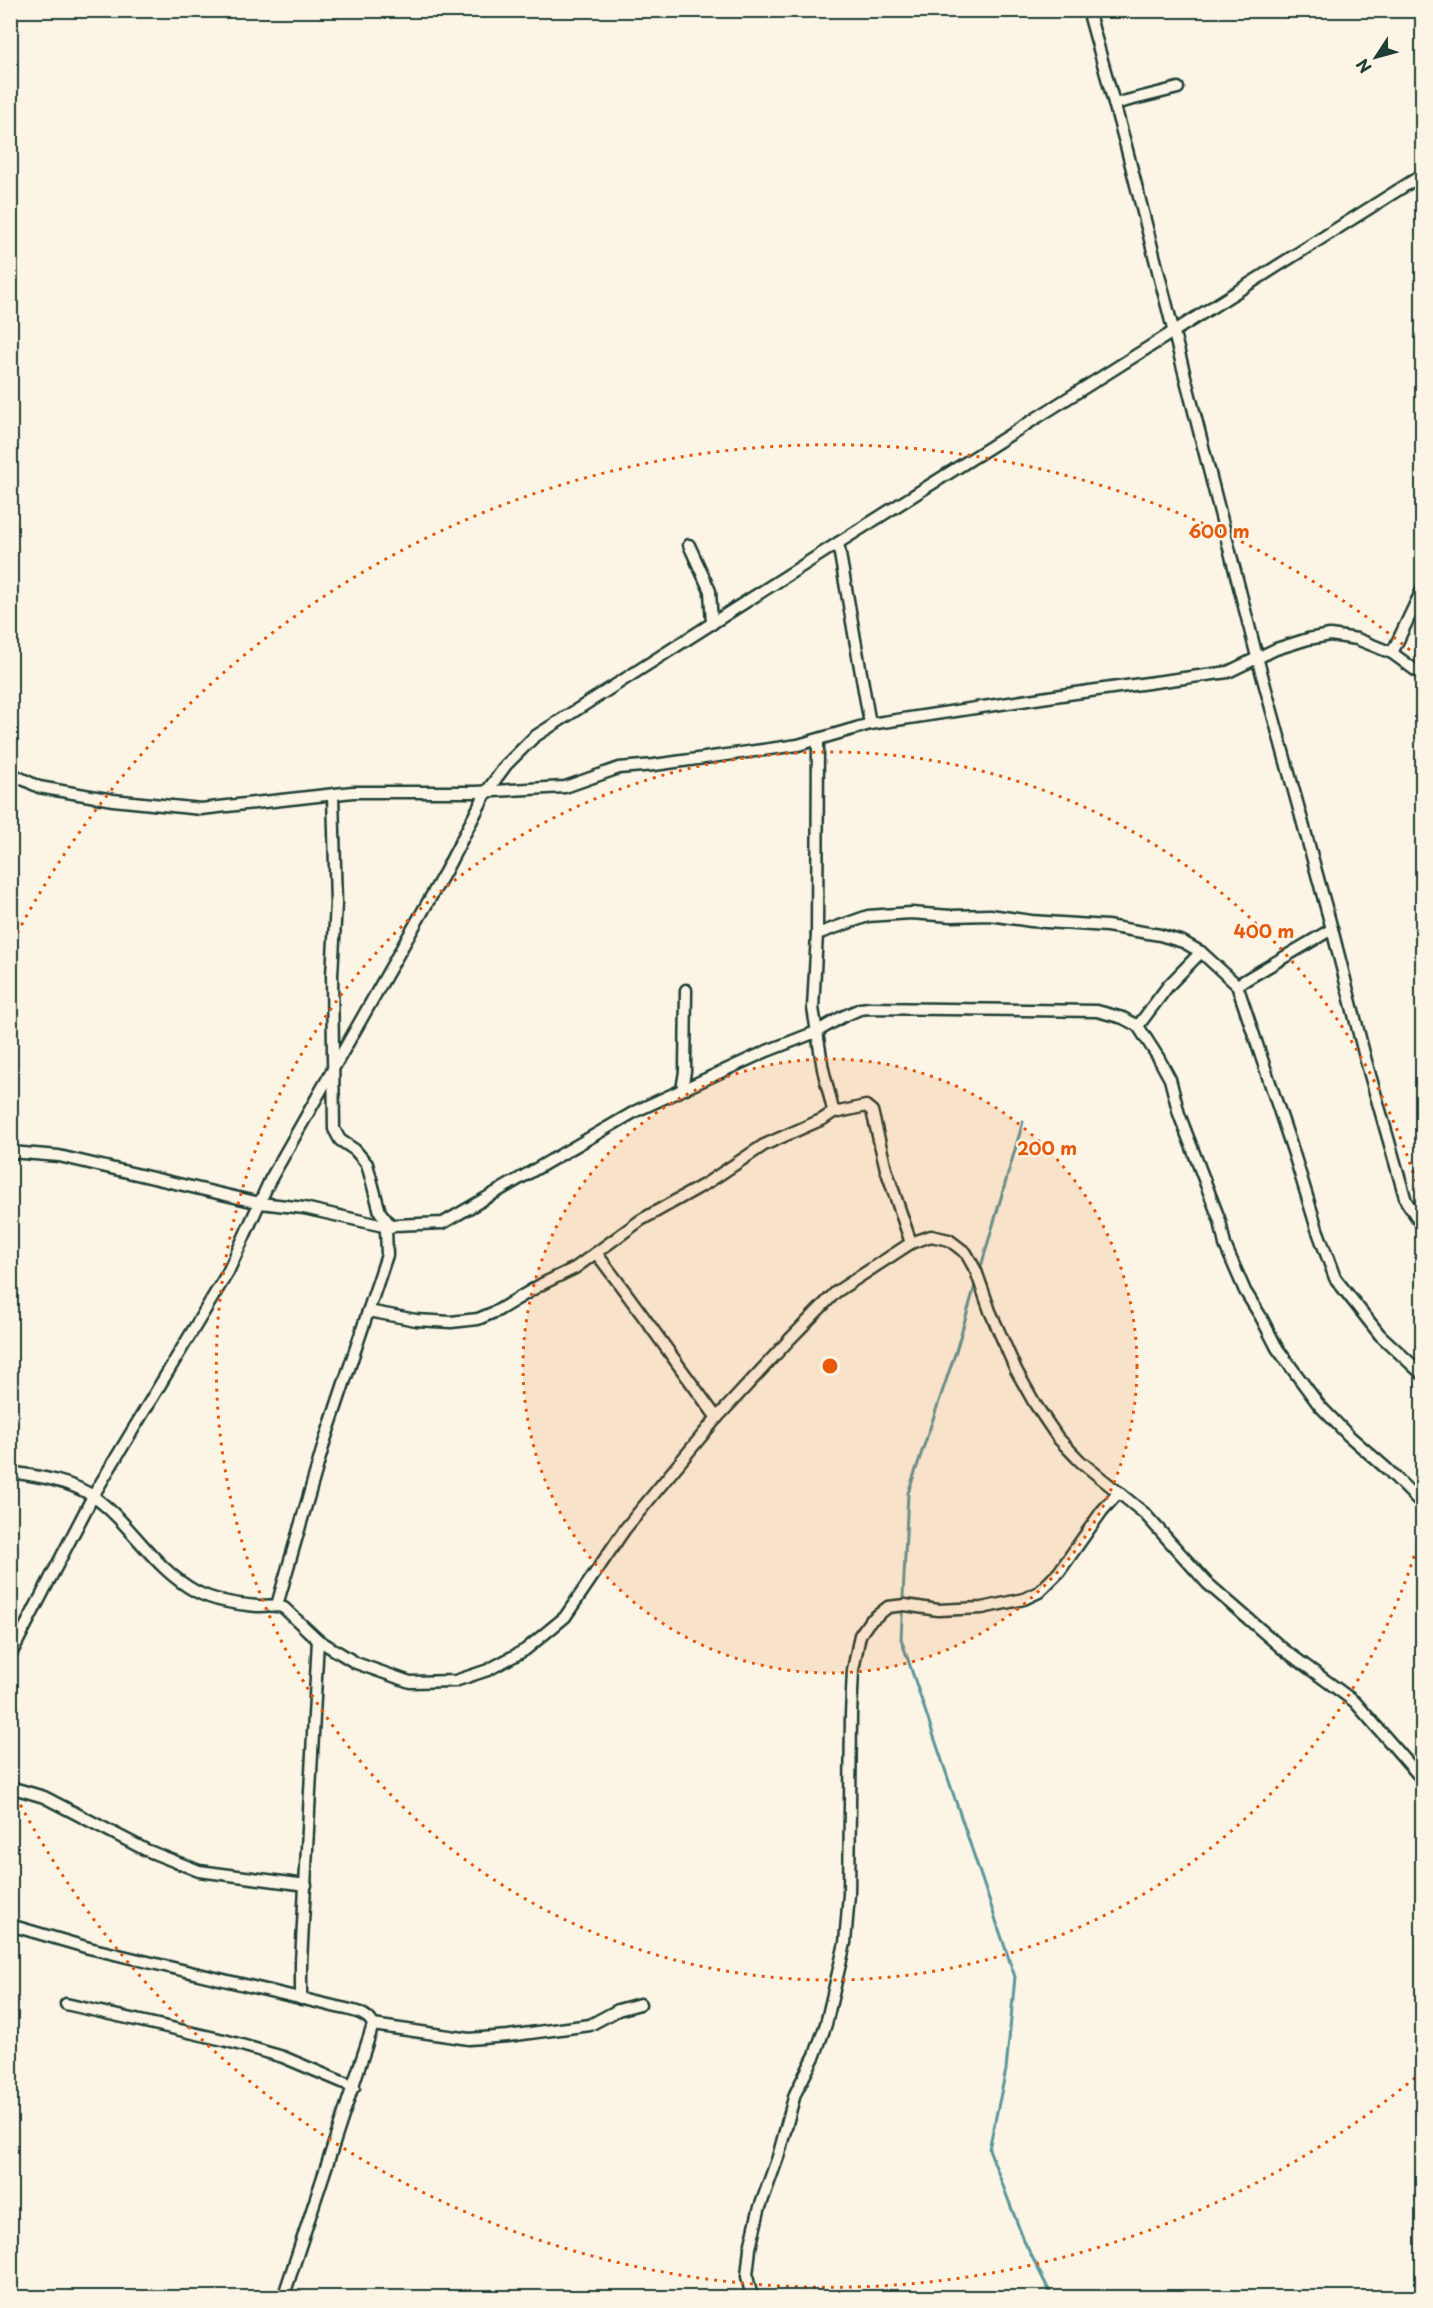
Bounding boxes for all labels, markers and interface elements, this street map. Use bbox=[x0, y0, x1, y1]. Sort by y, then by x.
north arrow bbox=[1346, 27, 1406, 87]
text: N bbox=[1350, 54, 1376, 79]
text: 600 m bbox=[1188, 517, 1250, 544]
text: 400 m bbox=[1234, 917, 1294, 944]
text: 200 m bbox=[1017, 1134, 1077, 1161]
centre of rings bbox=[820, 1356, 840, 1376]

